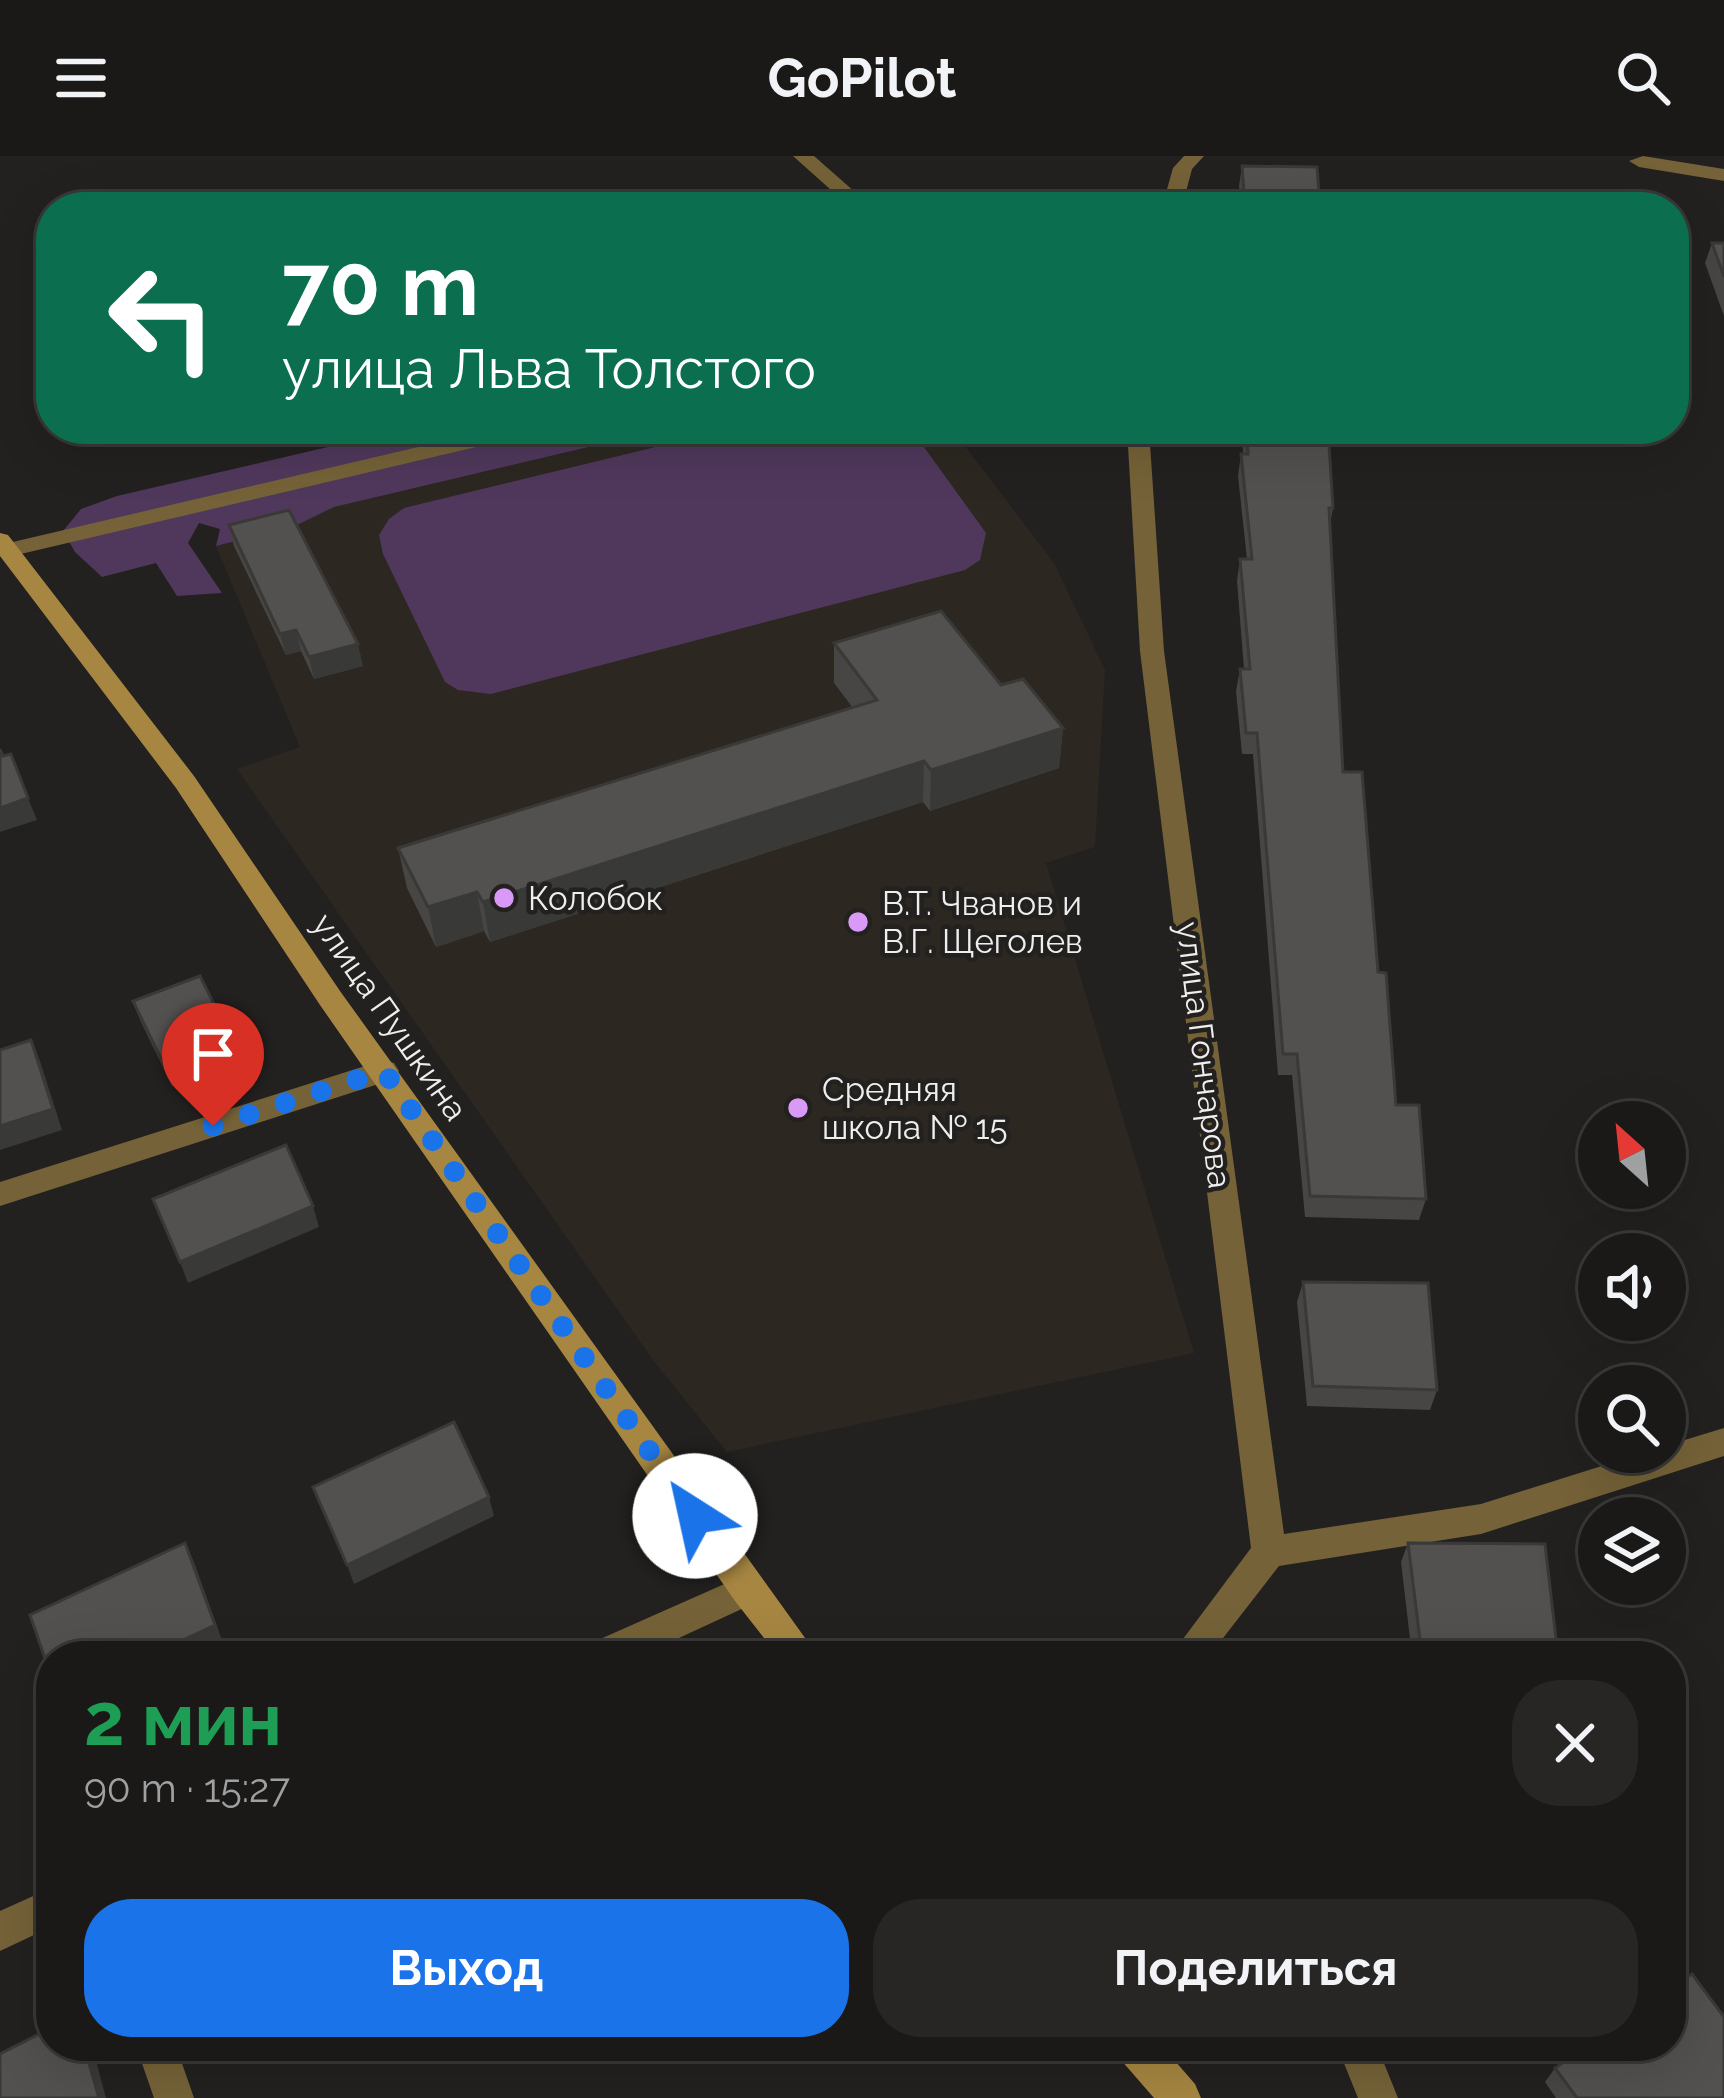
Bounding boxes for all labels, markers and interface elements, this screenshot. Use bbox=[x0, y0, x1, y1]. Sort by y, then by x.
icon: menu bbox=[48, 45, 114, 111]
icon: search bbox=[1610, 45, 1676, 111]
text: GoPilot bbox=[768, 46, 956, 110]
text: 70 m bbox=[282, 236, 479, 335]
icon: left bbox=[84, 240, 240, 396]
text: улица Льва Толстого bbox=[282, 337, 816, 401]
place label: Колобок bbox=[528, 879, 663, 918]
place label: В.Т. Чванов и В.Г. Щеголев bbox=[882, 884, 1083, 961]
marker: Колобок bbox=[491, 885, 517, 911]
street label: улица Пушкина bbox=[304, 906, 476, 1128]
marker: В.Т. Чванов и В.Г. Щеголев bbox=[845, 909, 871, 935]
street label: улица Гончарова bbox=[1168, 919, 1240, 1191]
pin bbox=[162, 1003, 264, 1126]
icon: arrive bbox=[180, 1021, 246, 1087]
place label: Средняя школа № 15 bbox=[822, 1070, 1008, 1147]
marker: Средняя школа № 15 bbox=[785, 1095, 811, 1121]
north arrow bbox=[1578, 1101, 1686, 1209]
map controls bbox=[1578, 1101, 1686, 1605]
button: sound bbox=[1578, 1233, 1686, 1341]
button: search bbox=[1578, 1365, 1686, 1473]
position arrow bbox=[632, 1453, 758, 1579]
button: layers bbox=[1578, 1497, 1686, 1605]
text: 2 мин bbox=[84, 1677, 282, 1762]
button: close bbox=[1512, 1680, 1638, 1806]
text: 90 m · 15:27 bbox=[84, 1765, 290, 1811]
button: Выход bbox=[84, 1899, 849, 2037]
button: Поделиться bbox=[873, 1899, 1638, 2037]

